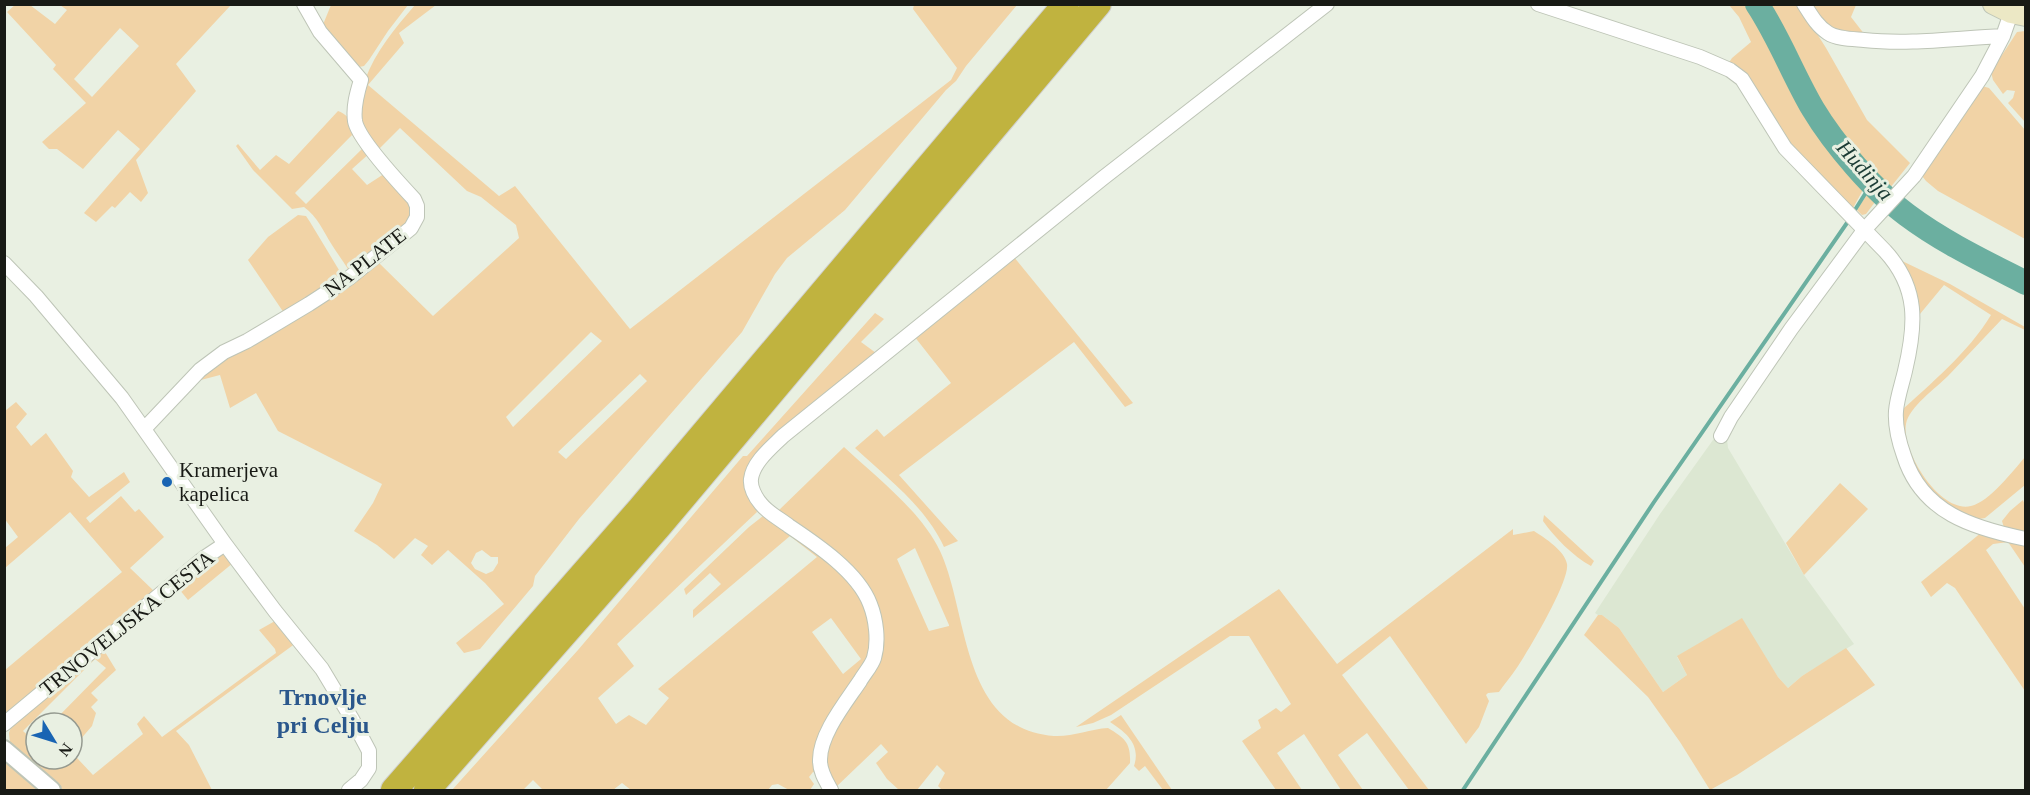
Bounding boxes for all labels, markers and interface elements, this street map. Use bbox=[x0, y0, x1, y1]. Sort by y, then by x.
water label: Hudinja bbox=[1831, 134, 1898, 205]
street label: NA PLATE bbox=[319, 223, 411, 301]
place label: Kramerjeva kapelica bbox=[179, 458, 279, 506]
marker: Kramerjeva kapelica bbox=[160, 475, 174, 489]
street label: TRNOVELJSKA CESTA bbox=[35, 545, 220, 701]
district label: Trnovlje pri Celju bbox=[277, 684, 369, 738]
north arrow bbox=[24, 711, 84, 771]
text: N bbox=[55, 740, 76, 760]

